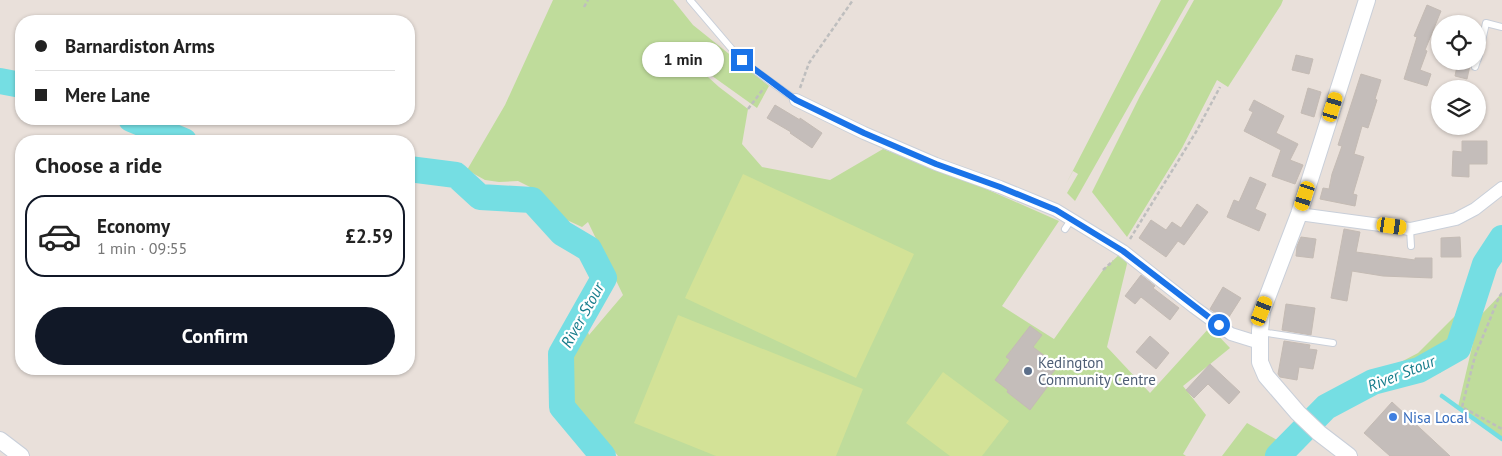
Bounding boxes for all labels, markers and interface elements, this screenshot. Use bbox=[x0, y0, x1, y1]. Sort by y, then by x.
map controls bbox=[1431, 15, 1486, 135]
button: locate bbox=[1431, 15, 1486, 70]
text: Barnardiston Arms bbox=[65, 34, 215, 58]
callout: 1 min bbox=[642, 42, 724, 78]
text: 1 min bbox=[663, 49, 703, 69]
route end bbox=[731, 49, 753, 71]
button: layers bbox=[1431, 80, 1486, 135]
text: Mere Lane bbox=[65, 83, 150, 107]
car bbox=[1321, 90, 1344, 124]
text: Choose a ride bbox=[35, 151, 162, 179]
car bbox=[1293, 179, 1316, 213]
icon: car bbox=[37, 214, 82, 259]
text: Economy bbox=[97, 214, 170, 238]
car bbox=[1376, 216, 1407, 236]
text: £2.59 bbox=[345, 224, 393, 248]
text: 1 min · 09:55 bbox=[97, 238, 187, 258]
water label: River Stour bbox=[556, 277, 609, 351]
car bbox=[1249, 294, 1274, 328]
button: Confirm bbox=[35, 307, 395, 365]
route start bbox=[1208, 314, 1230, 336]
water label: River Stour bbox=[1364, 350, 1439, 396]
place label: Kedington Community Centre bbox=[1038, 353, 1156, 389]
marker: Kedington Community Centre bbox=[1022, 365, 1034, 377]
place label: Nisa Local bbox=[1403, 408, 1469, 427]
marker: Nisa Local bbox=[1387, 411, 1399, 423]

